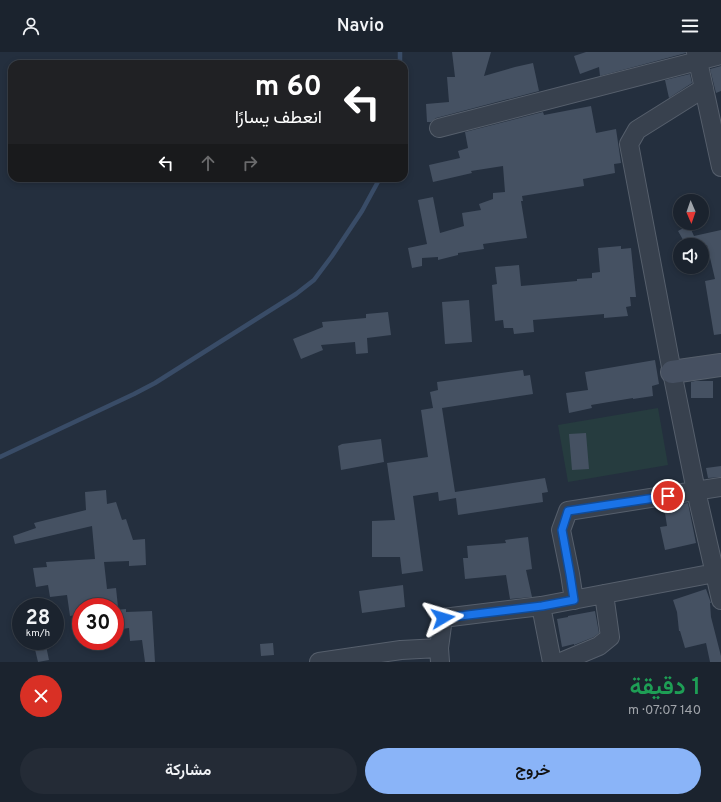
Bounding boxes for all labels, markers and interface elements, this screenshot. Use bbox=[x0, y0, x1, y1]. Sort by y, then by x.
icon: person bbox=[20, 15, 42, 37]
text: Navio bbox=[337, 15, 384, 38]
icon: menu bbox=[679, 15, 701, 37]
text: 60 m bbox=[255, 70, 322, 106]
icon: left bbox=[336, 76, 388, 128]
text: انعطف يسارًا bbox=[235, 107, 322, 130]
icon: left bbox=[155, 152, 177, 174]
icon: ahead bbox=[197, 152, 219, 174]
icon: right bbox=[239, 152, 261, 174]
north arrow bbox=[673, 194, 709, 230]
map controls bbox=[673, 194, 709, 274]
button: sound bbox=[673, 238, 709, 274]
pin bbox=[651, 479, 685, 513]
icon: arrive bbox=[657, 485, 679, 507]
position arrow bbox=[422, 597, 464, 639]
speed limit sign: 30 bbox=[72, 598, 124, 650]
text: 28 bbox=[26, 606, 50, 632]
text: km/h bbox=[26, 627, 50, 640]
text: 1 دقيقة bbox=[629, 673, 701, 703]
button: close bbox=[20, 675, 62, 717]
text: 140 m · 07:07 bbox=[628, 703, 701, 719]
button: مشاركة bbox=[20, 748, 357, 794]
button: خروج bbox=[365, 748, 701, 794]

